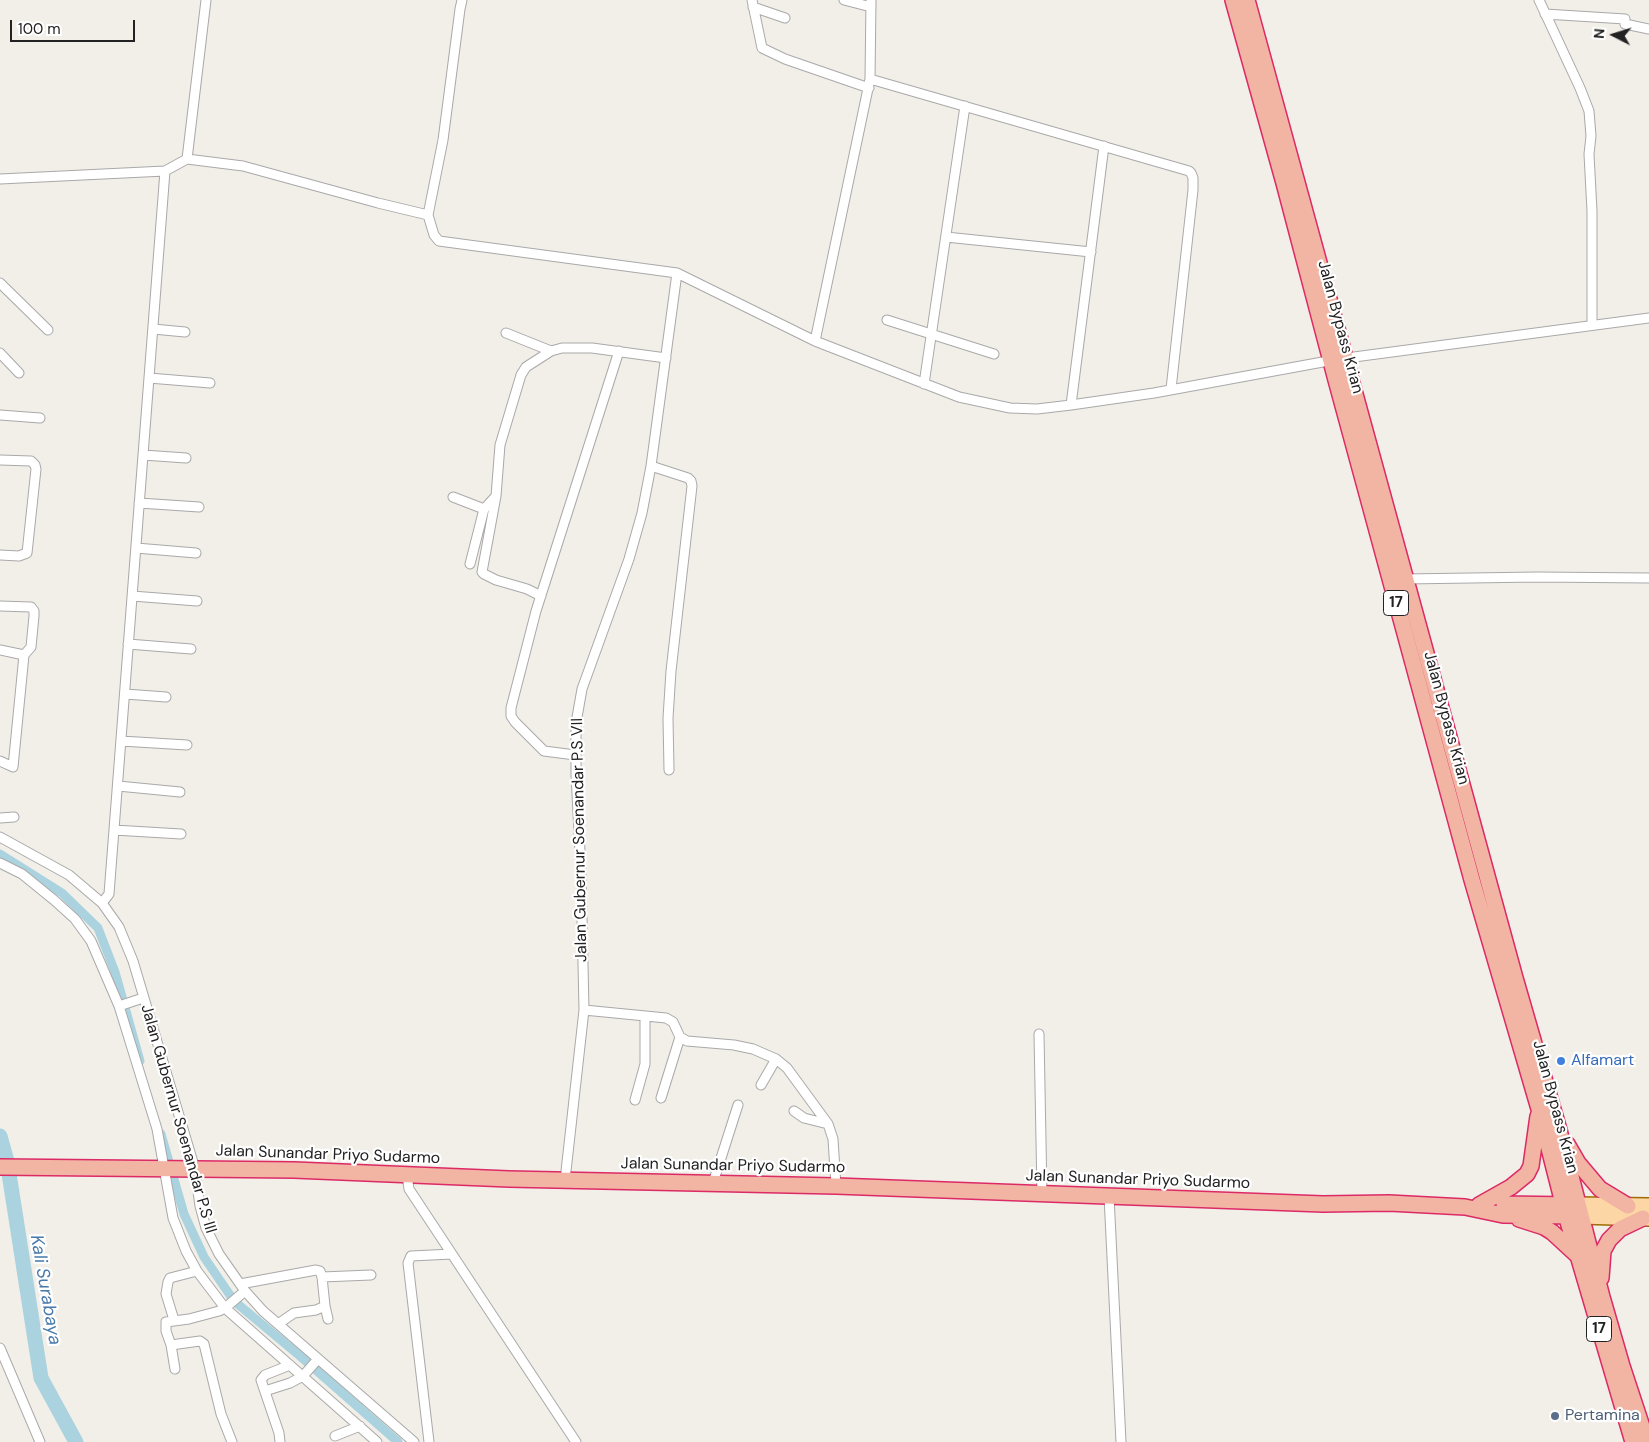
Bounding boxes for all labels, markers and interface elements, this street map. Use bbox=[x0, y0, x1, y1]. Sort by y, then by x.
scale bar bbox=[12, 10, 138, 42]
north arrow bbox=[1589, 10, 1639, 60]
text: 100 m bbox=[18, 19, 61, 39]
text: N bbox=[1590, 28, 1608, 40]
street label: Jalan Bypass Krian bbox=[1313, 258, 1367, 396]
road number: 17 bbox=[1384, 590, 1408, 616]
street label: Jalan Bypass Krian bbox=[1419, 649, 1473, 787]
street label: Jalan Gubernur Soenandar P.S VII bbox=[568, 718, 592, 962]
street label: Jalan Gubernur Soenandar P.S III bbox=[136, 1002, 220, 1236]
street label: Jalan Bypass Krian bbox=[1528, 1038, 1582, 1176]
place label: Alfamart bbox=[1571, 1051, 1634, 1071]
marker: Alfamart bbox=[1555, 1055, 1567, 1067]
street label: Jalan Sunandar Priyo Sudarmo bbox=[215, 1141, 441, 1169]
street label: Jalan Sunandar Priyo Sudarmo bbox=[621, 1154, 845, 1178]
street label: Jalan Sunandar Priyo Sudarmo bbox=[1025, 1166, 1251, 1194]
water label: Kali Surabaya bbox=[25, 1233, 65, 1347]
road number: 17 bbox=[1586, 1316, 1612, 1342]
place label: Pertamina bbox=[1565, 1406, 1640, 1426]
marker: Pertamina bbox=[1549, 1410, 1561, 1422]

